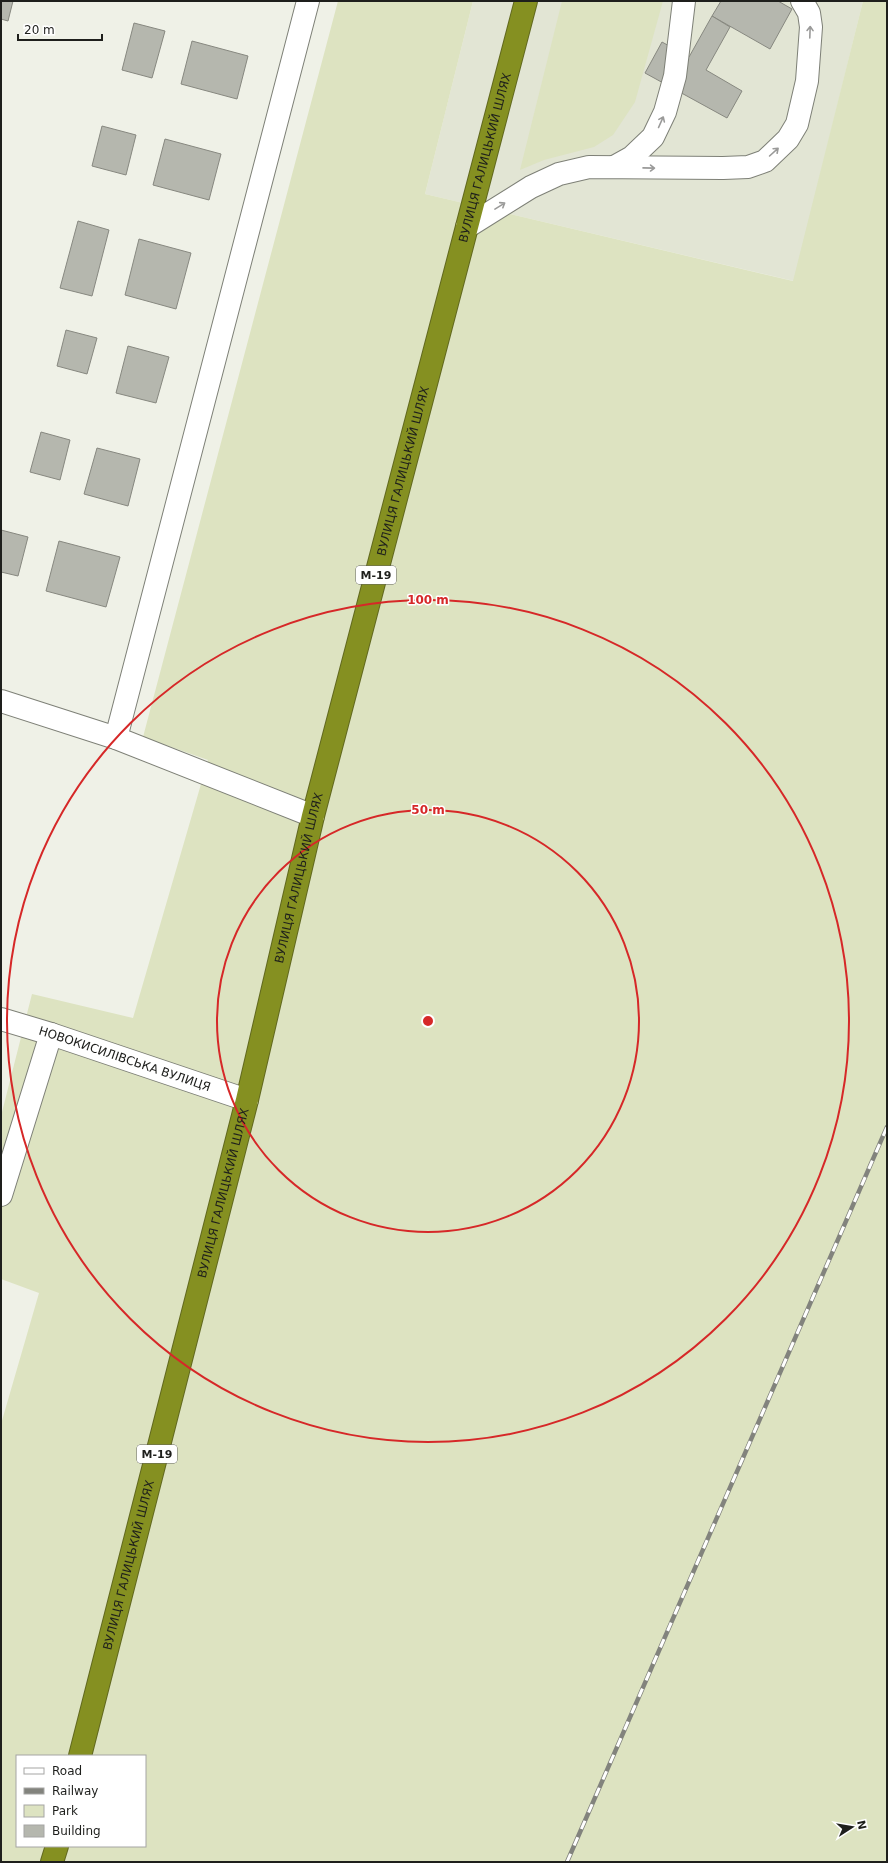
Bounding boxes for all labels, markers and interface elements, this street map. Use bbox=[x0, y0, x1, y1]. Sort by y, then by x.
scale bar bbox=[18, 16, 102, 42]
text: 20 m bbox=[24, 23, 55, 37]
one-way arrow bbox=[807, 26, 814, 39]
street label: ВУЛИЦЯ ГАЛИЦЬКИЙ ШЛЯХ bbox=[456, 71, 514, 244]
one-way arrow bbox=[657, 116, 665, 128]
one-way arrow bbox=[769, 148, 779, 157]
one-way arrow bbox=[642, 164, 655, 172]
one-way arrow bbox=[494, 202, 505, 210]
street label: ВУЛИЦЯ ГАЛИЦЬКИЙ ШЛЯХ bbox=[374, 385, 432, 557]
road number: М-19 bbox=[356, 566, 396, 584]
text: 100 m bbox=[407, 593, 449, 607]
street label: ВУЛИЦЯ ГАЛИЦЬКИЙ ШЛЯХ bbox=[272, 791, 326, 965]
text: 50 m bbox=[411, 803, 445, 817]
centre of rings bbox=[421, 1014, 435, 1028]
street label: НОВОКИСИЛІВСЬКА ВУЛИЦЯ bbox=[37, 1024, 212, 1094]
street label: ВУЛИЦЯ ГАЛИЦЬКИЙ ШЛЯХ bbox=[195, 1106, 252, 1279]
road number: М-19 bbox=[137, 1445, 177, 1463]
street label: ВУЛИЦЯ ГАЛИЦЬКИЙ ШЛЯХ bbox=[100, 1479, 157, 1652]
legend bbox=[16, 1755, 146, 1847]
text: Road bbox=[52, 1764, 82, 1778]
text: Railway bbox=[52, 1784, 98, 1798]
text: Park bbox=[52, 1804, 78, 1818]
north arrow bbox=[832, 1807, 872, 1847]
text: N bbox=[854, 1819, 869, 1831]
text: Building bbox=[52, 1824, 101, 1838]

